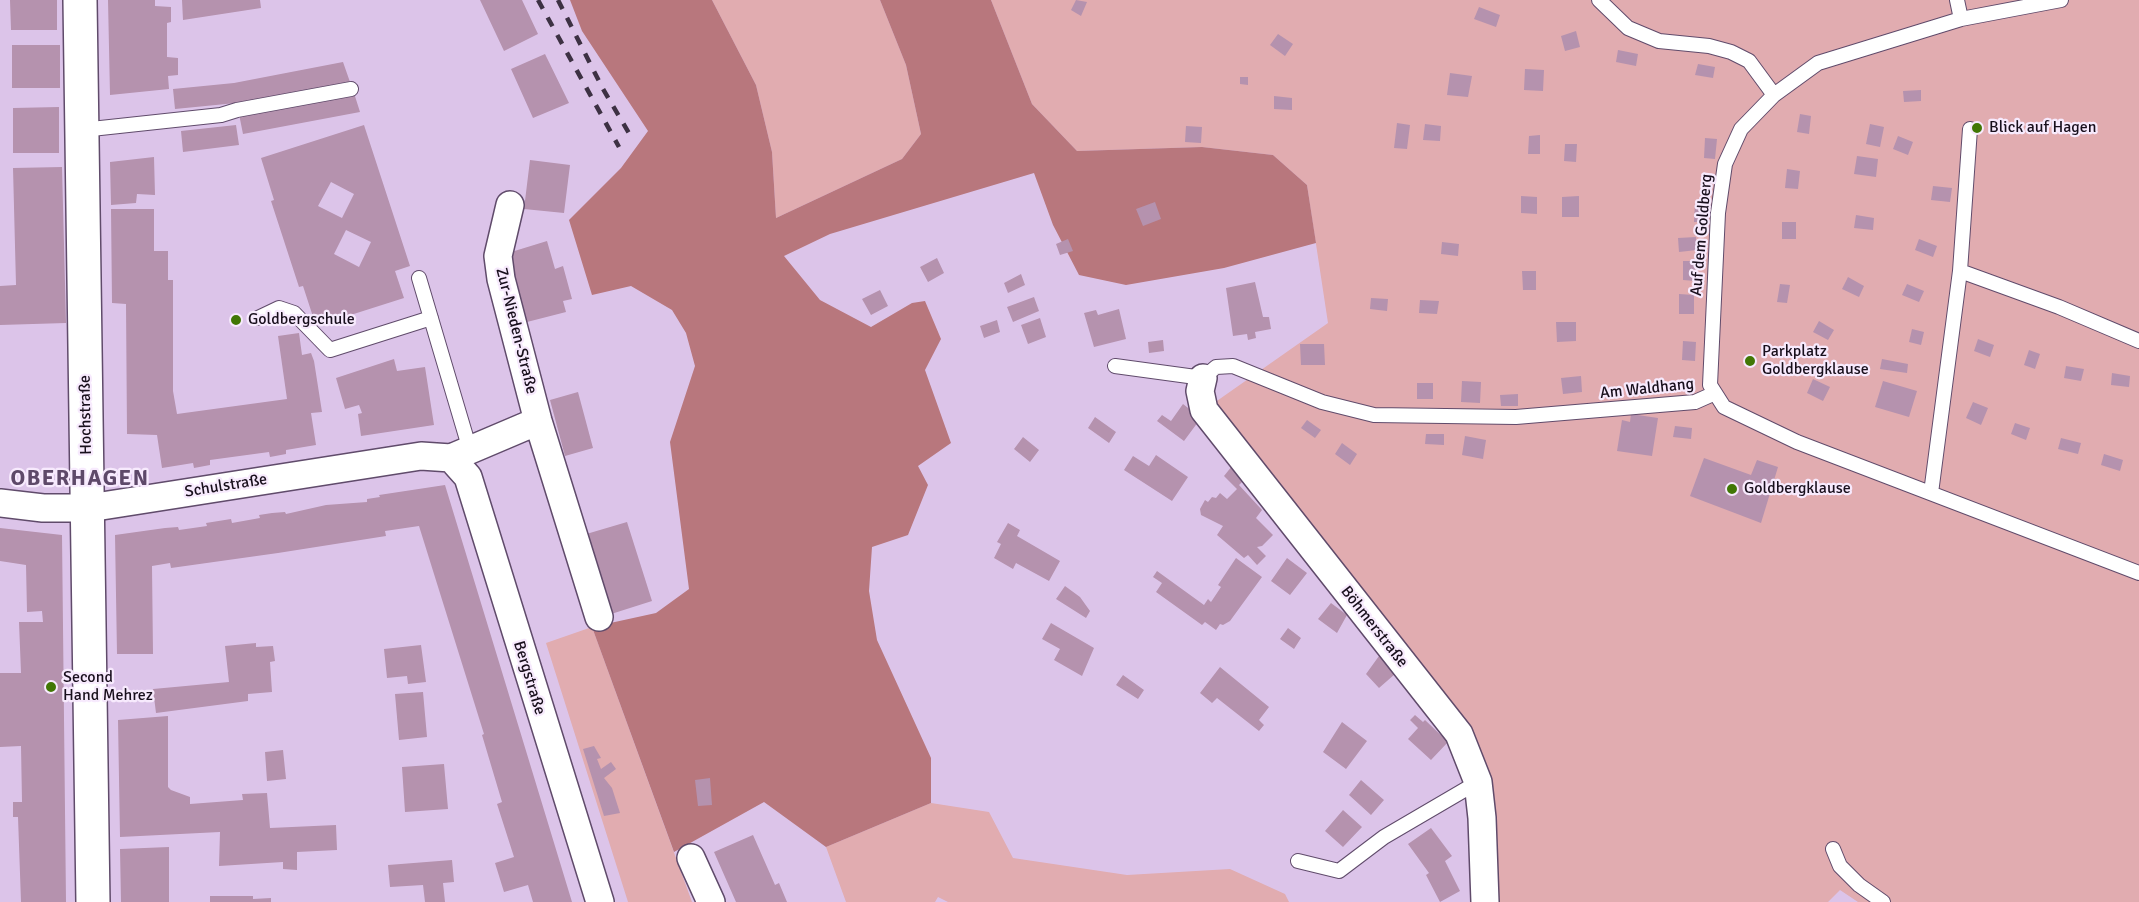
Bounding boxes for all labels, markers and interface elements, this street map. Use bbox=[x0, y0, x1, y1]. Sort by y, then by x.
place label: Blick auf Hagen bbox=[1989, 118, 2096, 138]
marker: Blick auf Hagen bbox=[1970, 121, 1984, 135]
street label: Auf dem Goldberg bbox=[1687, 173, 1717, 297]
street label: Zur-Nieden-Straße bbox=[491, 266, 541, 396]
place label: Goldbergschule bbox=[248, 310, 355, 330]
marker: Goldbergschule bbox=[229, 313, 243, 327]
place label: Parkplatz Goldbergklause bbox=[1762, 342, 1869, 380]
marker: Parkplatz Goldbergklause bbox=[1743, 354, 1757, 368]
street label: Hochstraße bbox=[76, 375, 96, 455]
street label: Am Waldhang bbox=[1599, 375, 1695, 403]
district label: OBERHAGEN bbox=[10, 466, 150, 492]
street label: Schulstraße bbox=[183, 470, 269, 502]
place label: Goldbergklause bbox=[1744, 479, 1851, 499]
marker: Goldbergklause bbox=[1725, 482, 1739, 496]
street label: Böhmerstraße bbox=[1336, 583, 1412, 671]
street label: Bergstraße bbox=[509, 639, 549, 717]
place label: Second Hand Mehrez bbox=[63, 668, 153, 706]
marker: Second Hand Mehrez bbox=[44, 680, 58, 694]

